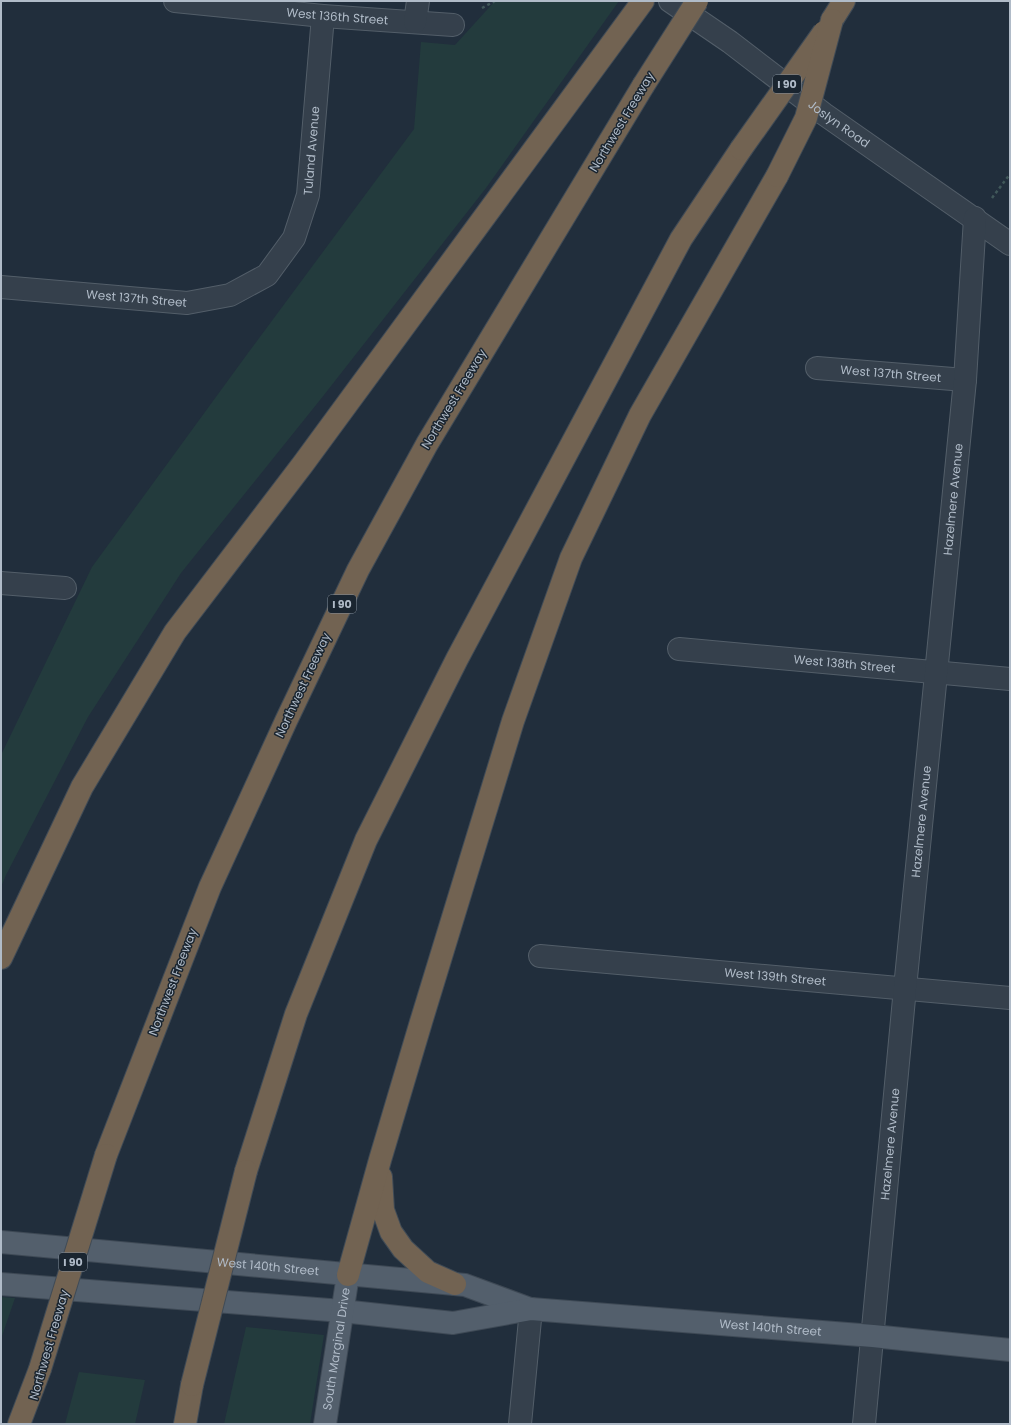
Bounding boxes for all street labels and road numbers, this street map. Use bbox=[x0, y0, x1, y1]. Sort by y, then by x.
street label: West 136th Street bbox=[286, 3, 389, 28]
street label: Northwest Freeway bbox=[585, 68, 658, 175]
road number: I 90 bbox=[773, 75, 801, 93]
street label: Joslyn Road bbox=[805, 96, 873, 152]
street label: Tuland Avenue bbox=[299, 105, 323, 196]
street label: West 137th Street bbox=[86, 285, 188, 311]
street label: Northwest Freeway bbox=[417, 345, 490, 452]
street label: West 137th Street bbox=[840, 361, 942, 386]
street label: Hazelmere Avenue bbox=[939, 442, 967, 556]
road number: I 90 bbox=[328, 595, 356, 613]
street label: Northwest Freeway bbox=[271, 629, 334, 740]
street label: West 138th Street bbox=[793, 650, 896, 677]
street label: Hazelmere Avenue bbox=[907, 765, 935, 878]
street label: Northwest Freeway bbox=[144, 925, 201, 1038]
street label: West 139th Street bbox=[724, 964, 827, 990]
street label: Hazelmere Avenue bbox=[876, 1087, 904, 1201]
road number: I 90 bbox=[59, 1253, 87, 1271]
street label: West 140th Street bbox=[216, 1253, 320, 1279]
street label: South Marginal Drive bbox=[318, 1286, 354, 1411]
street label: Northwest Freeway bbox=[25, 1288, 72, 1402]
street label: West 140th Street bbox=[719, 1315, 822, 1340]

